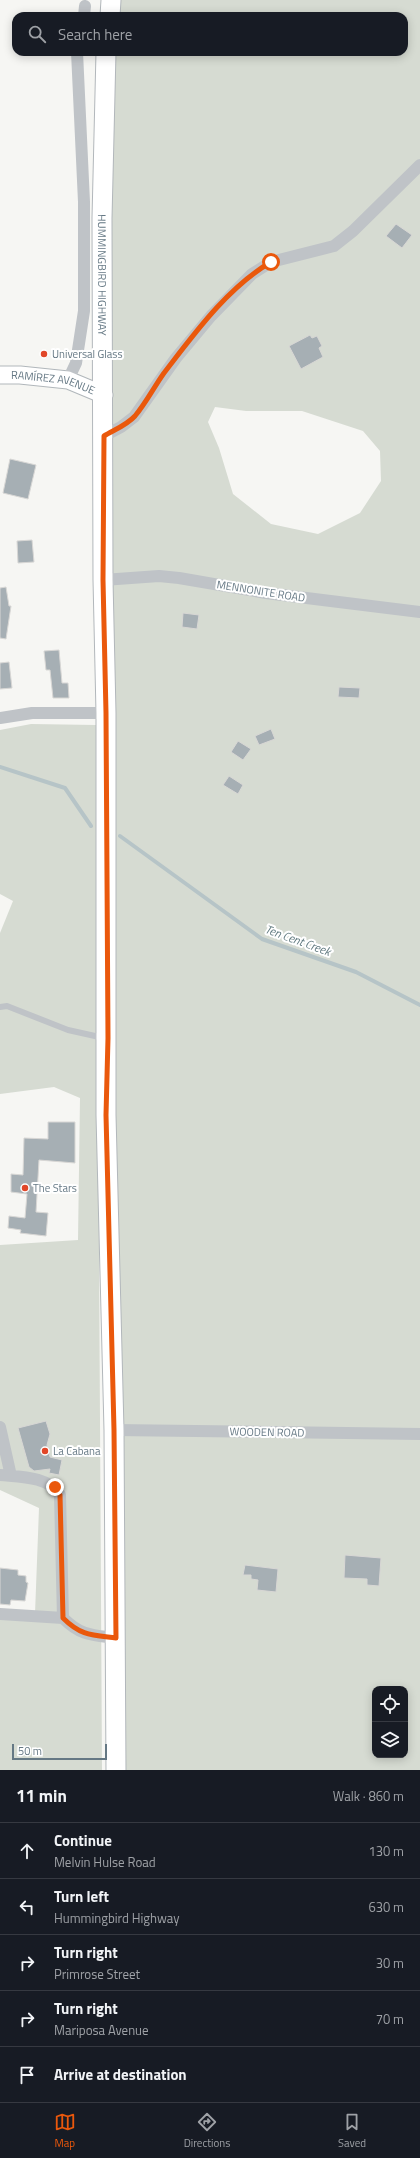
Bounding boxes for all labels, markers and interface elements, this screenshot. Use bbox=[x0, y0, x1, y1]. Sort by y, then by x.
search box bbox=[12, 12, 408, 56]
icon: search bbox=[26, 23, 48, 45]
text: Search here bbox=[58, 23, 132, 46]
street label: HUMMINGBIRD HIGHWAY bbox=[94, 214, 110, 336]
route start bbox=[262, 253, 280, 271]
place label: Universal Glass bbox=[52, 346, 123, 362]
marker: Universal Glass bbox=[39, 349, 49, 359]
street label: RAMÍREZ AVENUE bbox=[11, 367, 98, 398]
street label: MENNONITE ROAD bbox=[216, 576, 306, 606]
water label: Ten Cent Creek bbox=[262, 919, 335, 961]
place label: The Stars bbox=[33, 1180, 77, 1196]
marker: The Stars bbox=[20, 1183, 30, 1193]
street label: WOODEN ROAD bbox=[229, 1423, 305, 1441]
place label: La Cabana bbox=[53, 1443, 101, 1459]
marker: La Cabana bbox=[40, 1446, 50, 1456]
route end bbox=[46, 1478, 64, 1496]
map controls bbox=[372, 1686, 408, 1758]
button: locate bbox=[372, 1686, 408, 1722]
button: layers bbox=[372, 1722, 408, 1758]
scale bar bbox=[12, 1742, 107, 1761]
text: 50 m bbox=[18, 1743, 42, 1759]
text: 11 min bbox=[16, 1783, 67, 1809]
text: Walk · 860 m bbox=[333, 1786, 404, 1806]
text: Continue bbox=[54, 1829, 112, 1852]
icon: ahead bbox=[16, 1840, 38, 1862]
text: 130 m bbox=[368, 1841, 404, 1861]
text: Melvin Hulse Road bbox=[54, 1852, 156, 1872]
text: Turn left bbox=[54, 1885, 109, 1908]
icon: left bbox=[16, 1896, 38, 1918]
text: 630 m bbox=[368, 1897, 404, 1917]
text: Hummingbird Highway bbox=[54, 1908, 179, 1928]
text: Turn right bbox=[54, 1941, 118, 1964]
icon: right bbox=[16, 1952, 38, 1974]
text: 30 m bbox=[376, 1953, 404, 1973]
text: Primrose Street bbox=[54, 1964, 140, 1984]
text: Turn right bbox=[54, 1997, 118, 2020]
icon: right bbox=[16, 2008, 38, 2030]
text: 70 m bbox=[376, 2009, 404, 2029]
text: Mariposa Avenue bbox=[54, 2020, 149, 2040]
text: Arrive at destination bbox=[54, 2063, 187, 2086]
icon: arrive bbox=[16, 2064, 38, 2086]
tab: Map bbox=[54, 2111, 76, 2151]
tab: Directions bbox=[184, 2111, 230, 2151]
tab: Saved bbox=[338, 2111, 366, 2151]

